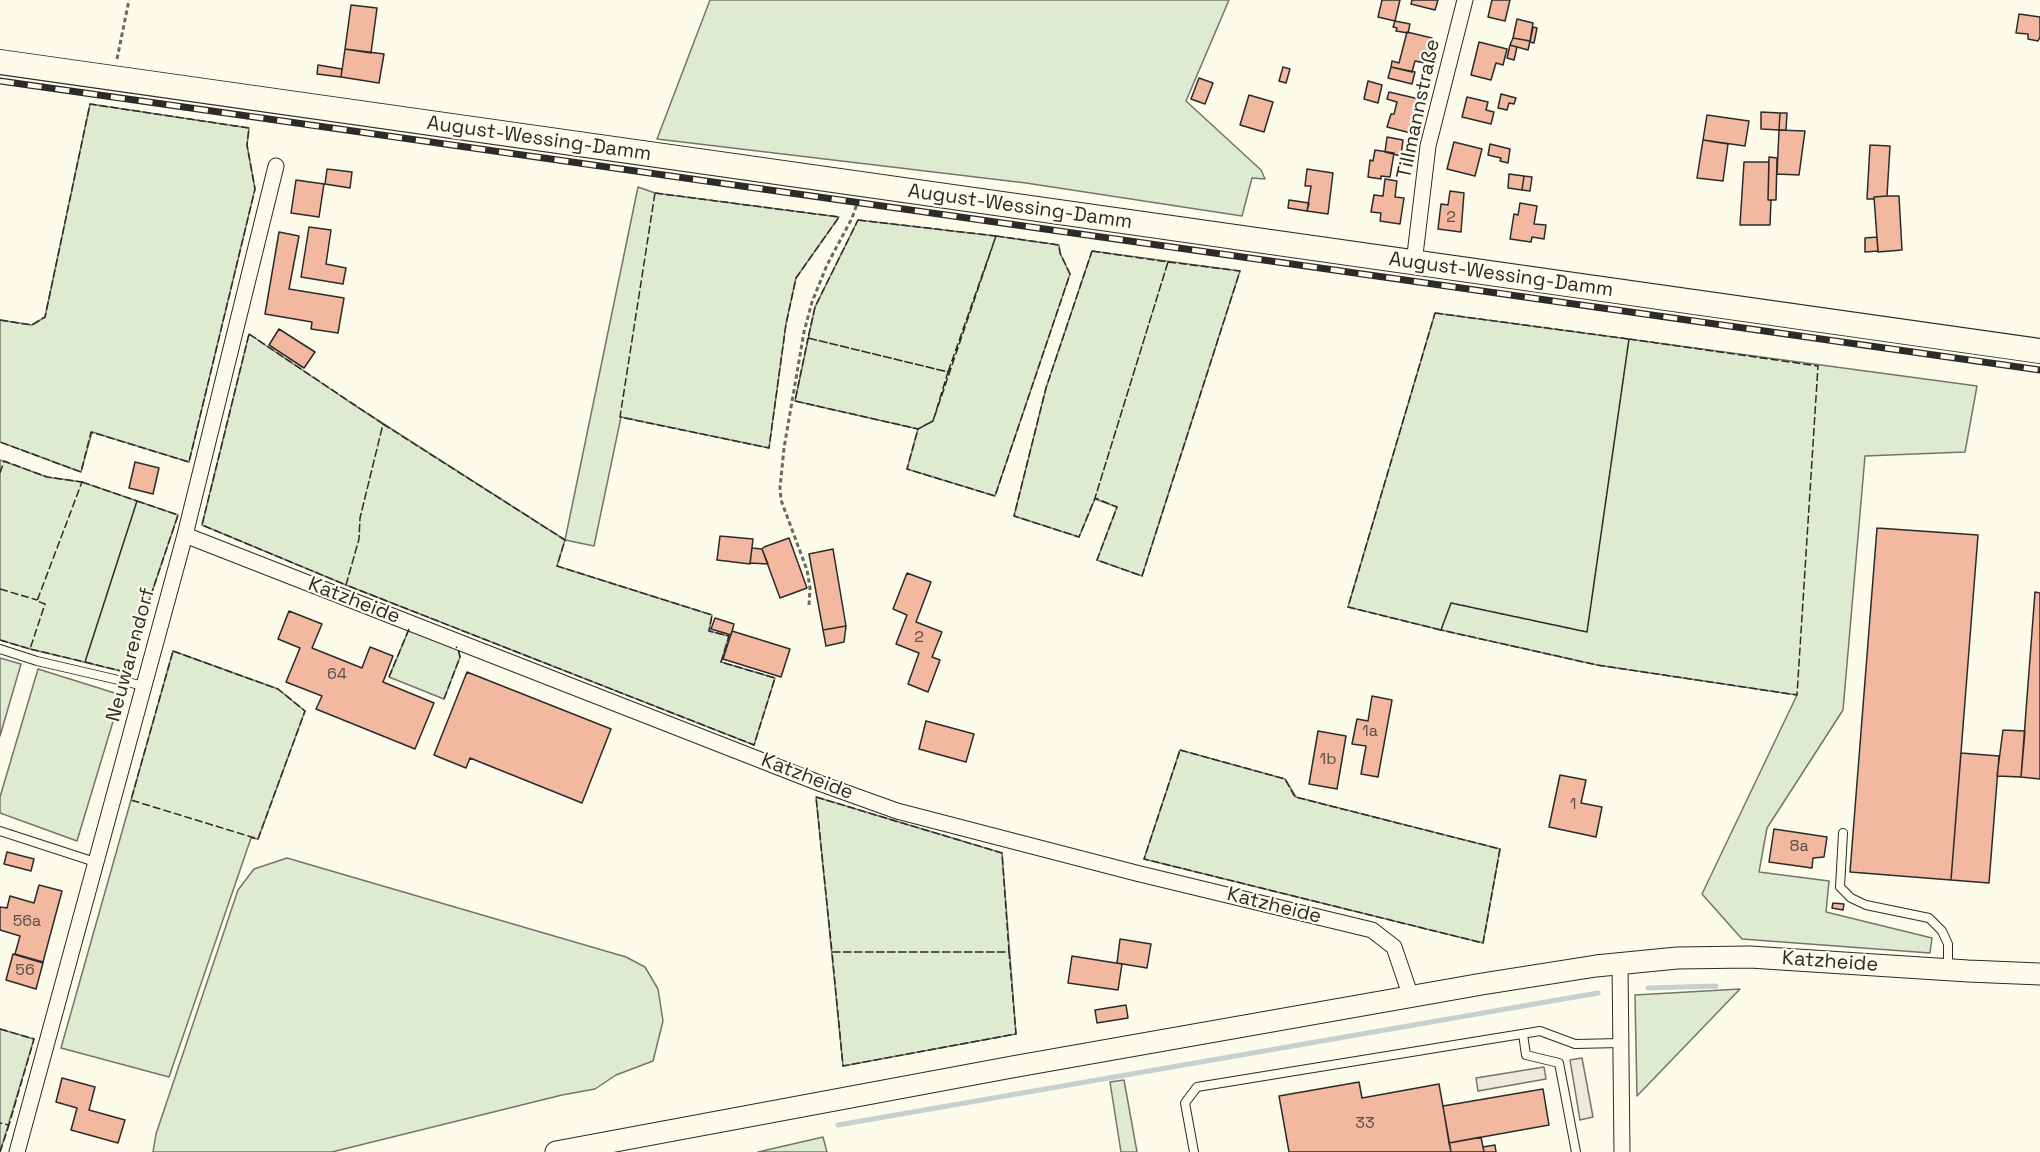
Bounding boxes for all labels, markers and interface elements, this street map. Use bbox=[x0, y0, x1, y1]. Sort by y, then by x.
street label: Tillmannstraße bbox=[1392, 37, 1446, 181]
street label: August-Wessing-Damm bbox=[425, 111, 653, 167]
street label: August-Wessing-Damm bbox=[906, 179, 1134, 235]
house number: 2 bbox=[1446, 208, 1456, 228]
street label: August-Wessing-Damm bbox=[1387, 247, 1615, 303]
street label: Katzheide bbox=[305, 573, 403, 629]
street label: Neuwarendorf bbox=[102, 585, 160, 725]
house number: 2 bbox=[914, 628, 924, 648]
house number: 64 bbox=[327, 665, 347, 685]
house number: 1a bbox=[1362, 722, 1378, 742]
street label: Katzheide bbox=[758, 749, 856, 805]
house number: 1b bbox=[1320, 750, 1336, 770]
house number: 1 bbox=[1570, 795, 1576, 815]
house number: 8a bbox=[1789, 837, 1809, 857]
street label: Katzheide bbox=[1224, 883, 1324, 929]
house number: 56a bbox=[13, 912, 41, 932]
street label: Katzheide bbox=[1781, 947, 1879, 977]
house number: 56 bbox=[15, 961, 35, 981]
house number: 33 bbox=[1355, 1114, 1375, 1134]

